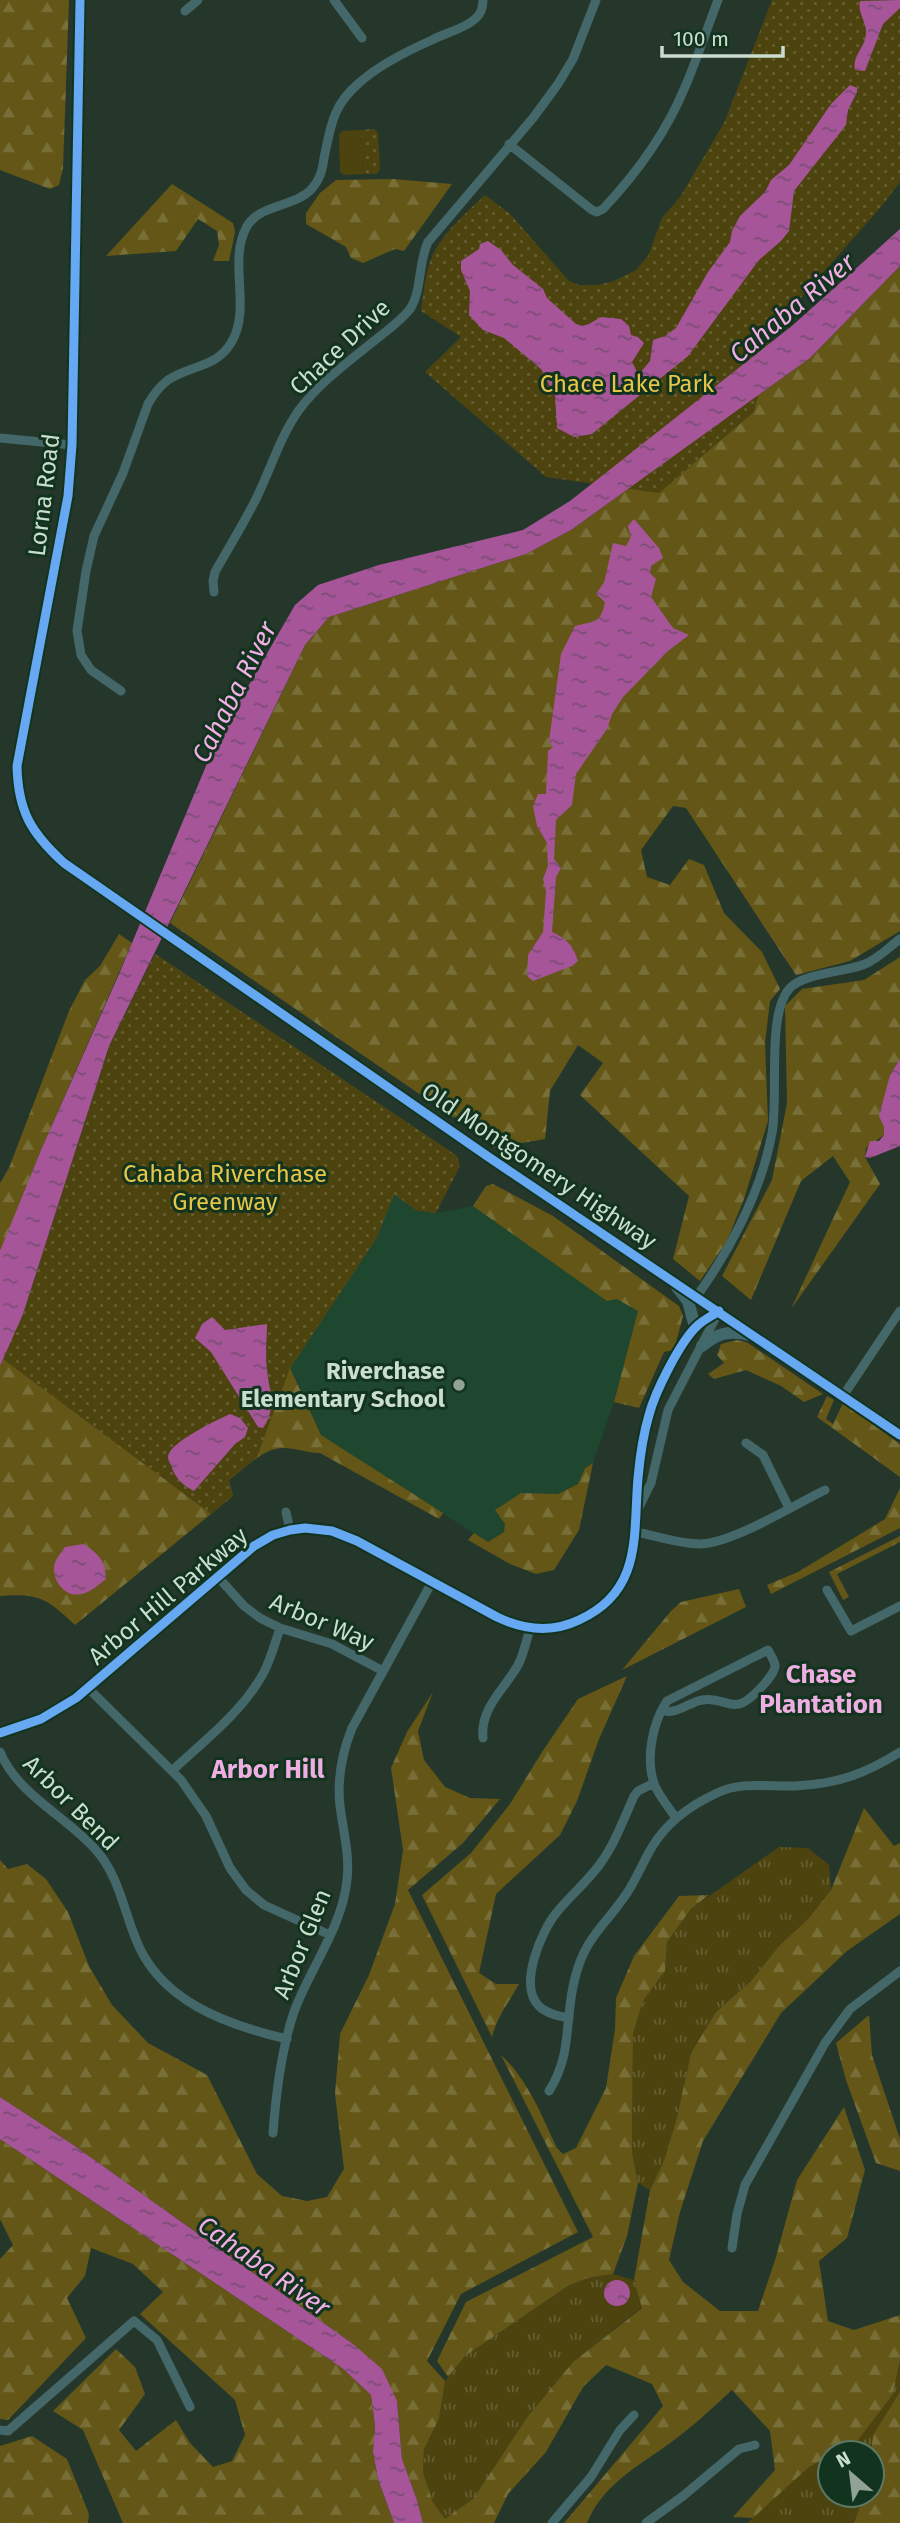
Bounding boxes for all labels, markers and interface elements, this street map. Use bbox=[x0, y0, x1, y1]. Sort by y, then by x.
scale bar bbox=[662, 14, 783, 58]
text: 100 m bbox=[673, 26, 729, 52]
water label: Cahaba River bbox=[723, 246, 862, 370]
street label: Chace Drive bbox=[284, 293, 396, 401]
park label: Chace Lake Park bbox=[540, 370, 715, 398]
street label: Lorna Road bbox=[23, 432, 65, 558]
water label: Cahaba River bbox=[186, 616, 284, 768]
street label: Old Montgomery Highway bbox=[416, 1077, 662, 1255]
park label: Cahaba Riverchase Greenway bbox=[123, 1160, 327, 1216]
place label: Riverchase Elementary School bbox=[241, 1357, 446, 1413]
marker: Riverchase Elementary School bbox=[451, 1377, 467, 1393]
street label: Arbor Hill Parkway bbox=[83, 1521, 253, 1671]
street label: Arbor Way bbox=[266, 1588, 379, 1657]
district label: Chase Plantation bbox=[759, 1659, 883, 1720]
street label: Arbor Bend bbox=[18, 1750, 124, 1856]
district label: Arbor Hill bbox=[210, 1754, 325, 1785]
street label: Arbor Glen bbox=[267, 1885, 337, 2003]
water label: Cahaba River bbox=[192, 2210, 337, 2324]
north arrow bbox=[816, 2439, 886, 2509]
text: N bbox=[832, 2446, 854, 2473]

